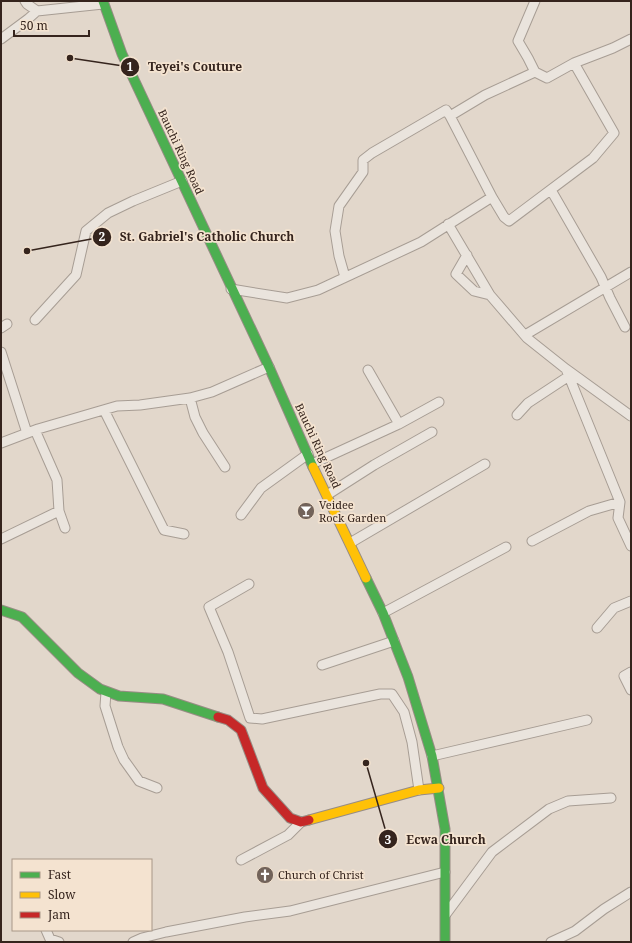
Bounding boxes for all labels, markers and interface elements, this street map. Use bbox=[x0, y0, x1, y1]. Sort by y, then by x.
scale bar bbox=[14, 12, 89, 38]
text: 50 m bbox=[20, 17, 48, 34]
callout: Teyei's Couture bbox=[120, 55, 250, 79]
text: 1 bbox=[127, 58, 134, 75]
text: Teyei's Couture bbox=[148, 58, 242, 75]
street label: Bauchi Ring Road bbox=[155, 107, 208, 197]
callout: St. Gabriel's Catholic Church bbox=[92, 225, 303, 249]
text: 2 bbox=[99, 228, 106, 245]
text: St. Gabriel's Catholic Church bbox=[120, 228, 294, 245]
street label: Bauchi Ring Road bbox=[292, 401, 345, 491]
place label: Veidee Rock Garden bbox=[319, 497, 386, 525]
bar icon: Veidee Rock Garden bbox=[296, 501, 316, 521]
callout: Ecwa Church bbox=[378, 827, 493, 851]
text: 3 bbox=[385, 831, 392, 848]
text: Ecwa Church bbox=[406, 831, 486, 848]
legend bbox=[12, 859, 152, 931]
church icon: Church of Christ bbox=[255, 865, 275, 885]
text: Fast bbox=[48, 866, 71, 883]
place label: Church of Christ bbox=[278, 867, 364, 882]
text: Slow bbox=[48, 886, 76, 903]
text: Jam bbox=[47, 906, 70, 923]

